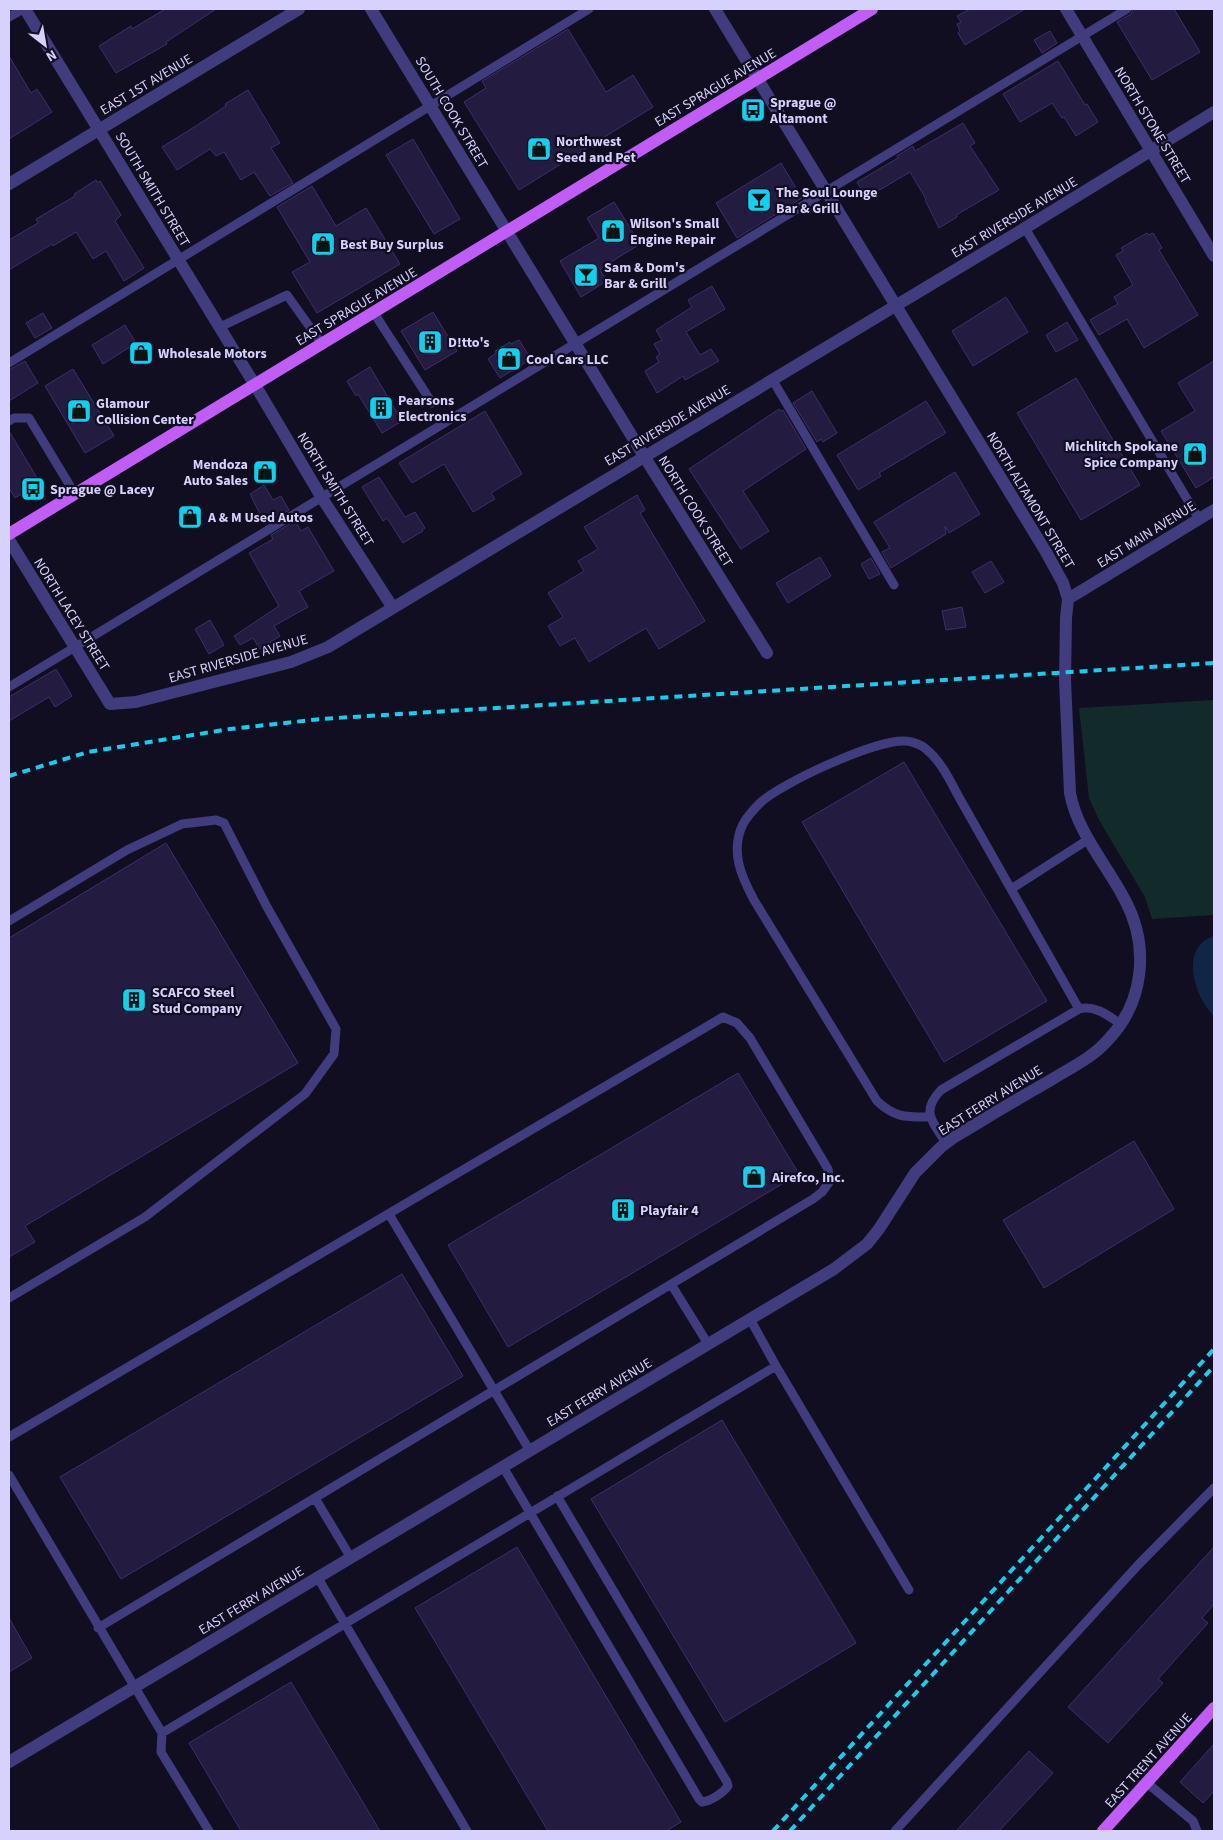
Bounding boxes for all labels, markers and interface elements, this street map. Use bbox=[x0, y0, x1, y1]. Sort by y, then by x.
north arrow bbox=[20, 20, 70, 70]
text: N bbox=[42, 44, 60, 66]
street label: EAST SPRAGUE AVENUE bbox=[651, 44, 780, 132]
street label: EAST 1ST AVENUE bbox=[97, 49, 196, 120]
street label: SOUTH COOK STREET bbox=[410, 53, 493, 173]
street label: NORTH STONE STREET bbox=[1109, 63, 1195, 188]
place label: Sprague @ Altamont bbox=[769, 93, 836, 129]
bus stop icon: Sprague @ Altamont bbox=[740, 97, 766, 123]
street label: SOUTH SMITH STREET bbox=[110, 128, 195, 251]
place label: Northwest Seed and Pet bbox=[556, 132, 636, 168]
shop icon: Northwest Seed and Pet bbox=[526, 136, 552, 162]
street label: EAST RIVERSIDE AVENUE bbox=[948, 172, 1081, 263]
place label: The Soul Lounge Bar & Grill bbox=[776, 183, 877, 219]
bar icon: The Soul Lounge Bar & Grill bbox=[746, 187, 772, 213]
place label: Wilson's Small Engine Repair bbox=[630, 214, 719, 250]
shop icon: Wilson's Small Engine Repair bbox=[600, 218, 626, 244]
shop icon: Best Buy Surplus bbox=[310, 231, 336, 257]
place label: Best Buy Surplus bbox=[340, 235, 444, 255]
place label: Sam & Dom's Bar & Grill bbox=[604, 258, 685, 294]
bar icon: Sam & Dom's Bar & Grill bbox=[573, 262, 599, 288]
street label: EAST SPRAGUE AVENUE bbox=[292, 263, 421, 351]
building icon: D!tto's bbox=[417, 329, 443, 355]
place label: D!tto's bbox=[448, 333, 490, 353]
shop icon: Wholesale Motors bbox=[128, 340, 154, 366]
place label: Wholesale Motors bbox=[158, 344, 267, 364]
shop icon: Cool Cars LLC bbox=[496, 346, 522, 372]
place label: Cool Cars LLC bbox=[526, 350, 609, 370]
street label: EAST RIVERSIDE AVENUE bbox=[601, 380, 734, 471]
place label: Pearsons Electronics bbox=[398, 391, 467, 427]
place label: Glamour Collision Center bbox=[96, 394, 194, 430]
building icon: Pearsons Electronics bbox=[368, 395, 394, 421]
shop icon: Glamour Collision Center bbox=[66, 398, 92, 424]
street label: NORTH ALTAMONT STREET bbox=[981, 428, 1079, 573]
street label: NORTH SMITH STREET bbox=[292, 429, 379, 551]
place label: Michlitch Spokane Spice Company bbox=[1065, 437, 1179, 473]
shop icon: Michlitch Spokane Spice Company bbox=[1182, 441, 1208, 467]
street label: NORTH COOK STREET bbox=[653, 452, 738, 571]
place label: Mendoza Auto Sales bbox=[183, 455, 248, 491]
shop icon: Mendoza Auto Sales bbox=[252, 459, 278, 485]
bus stop icon: Sprague @ Lacey bbox=[20, 476, 46, 502]
place label: Sprague @ Lacey bbox=[50, 480, 155, 500]
street label: EAST MAIN AVENUE bbox=[1093, 496, 1200, 573]
shop icon: A & M Used Autos bbox=[177, 504, 203, 530]
place label: A & M Used Autos bbox=[207, 508, 313, 528]
street label: NORTH LACEY STREET bbox=[28, 554, 114, 675]
street label: EAST RIVERSIDE AVENUE bbox=[166, 630, 310, 688]
place label: SCAFCO Steel Stud Company bbox=[152, 983, 243, 1019]
building icon: SCAFCO Steel Stud Company bbox=[121, 987, 147, 1013]
street label: EAST FERRY AVENUE bbox=[935, 1061, 1047, 1141]
shop icon: Airefco, Inc. bbox=[741, 1164, 767, 1190]
place label: Airefco, Inc. bbox=[771, 1168, 845, 1188]
building icon: Playfair 4 bbox=[610, 1197, 636, 1223]
place label: Playfair 4 bbox=[640, 1201, 699, 1221]
street label: EAST FERRY AVENUE bbox=[543, 1353, 656, 1432]
street label: EAST FERRY AVENUE bbox=[195, 1561, 308, 1640]
street label: EAST TRENT AVENUE bbox=[1100, 1709, 1197, 1813]

